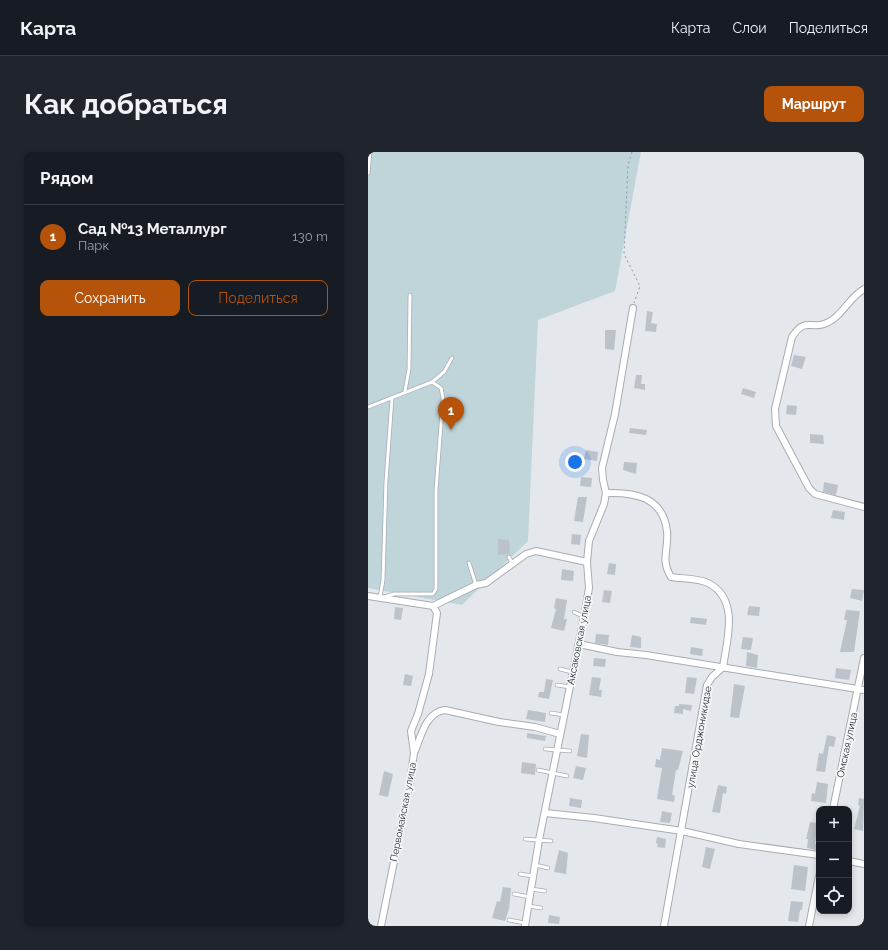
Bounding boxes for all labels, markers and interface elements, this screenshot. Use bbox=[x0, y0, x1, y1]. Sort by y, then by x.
text: Карта bbox=[20, 17, 76, 39]
text: Карта bbox=[671, 20, 710, 36]
text: Слои bbox=[732, 20, 767, 36]
text: Поделиться bbox=[789, 20, 868, 36]
button: Маршрут bbox=[764, 86, 864, 122]
text: Как добраться bbox=[24, 88, 228, 121]
text: Рядом bbox=[40, 168, 93, 188]
text: Сад №13 Металлург bbox=[78, 220, 227, 238]
text: 1 bbox=[50, 229, 56, 244]
text: 130 m bbox=[292, 229, 328, 244]
text: Парк bbox=[78, 238, 109, 253]
button: Сохранить bbox=[40, 280, 180, 316]
button: Поделиться bbox=[188, 280, 328, 316]
pin: 1 bbox=[438, 397, 464, 430]
your location bbox=[565, 452, 585, 472]
street label: Аксаковская улица bbox=[565, 594, 593, 686]
street label: улица Орджоникидзе bbox=[685, 685, 713, 789]
street label: Омская улица bbox=[835, 711, 859, 779]
street label: Первомайская улица bbox=[388, 762, 418, 862]
map controls bbox=[816, 806, 852, 914]
button: + bbox=[816, 806, 852, 842]
button: − bbox=[816, 842, 852, 878]
button: locate bbox=[816, 878, 852, 914]

